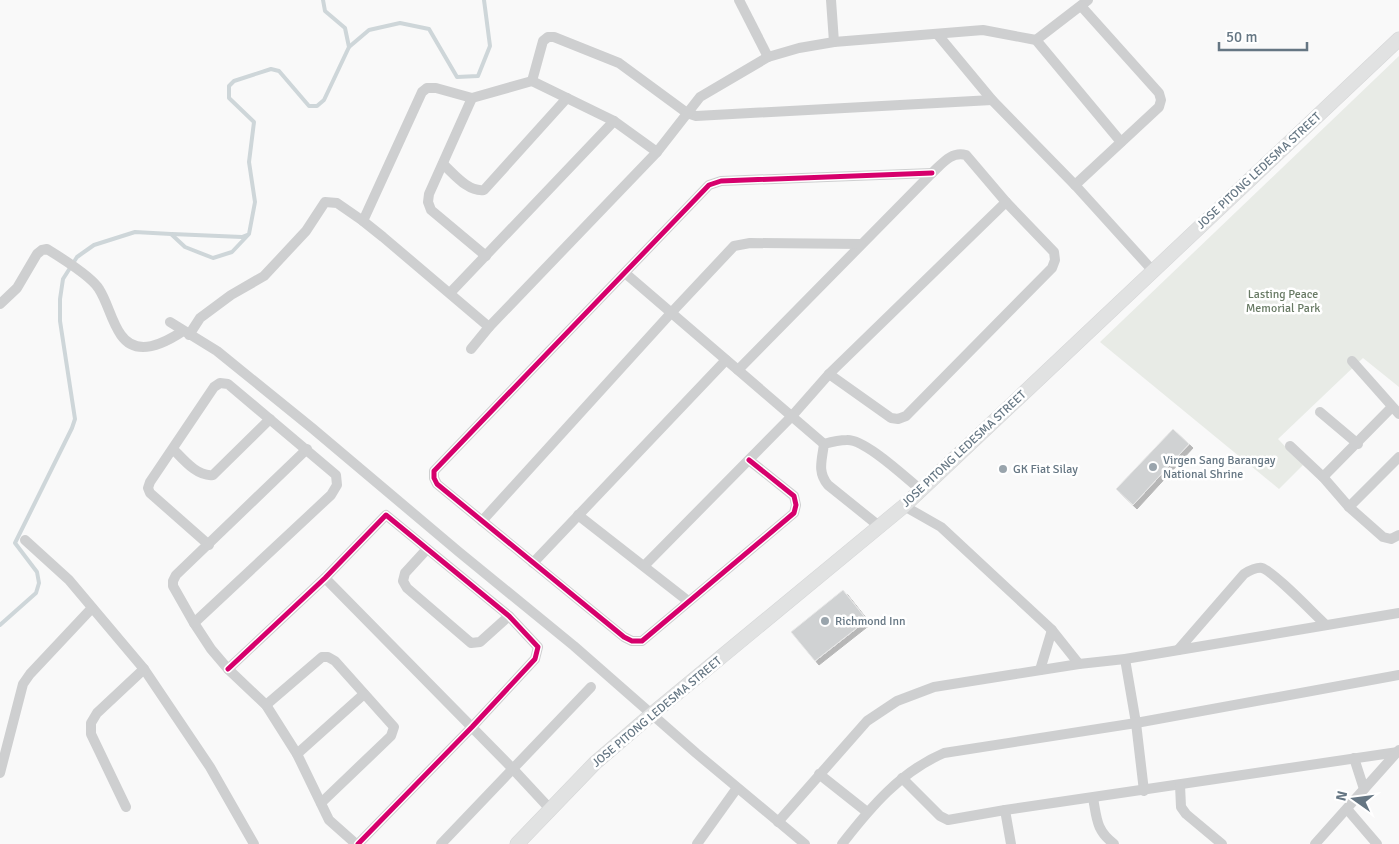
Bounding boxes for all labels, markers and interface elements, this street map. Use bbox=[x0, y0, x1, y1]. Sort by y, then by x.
scale bar bbox=[1219, 20, 1306, 52]
text: 50 m bbox=[1226, 28, 1257, 46]
street label: JOSE PITONG LEDESMA STREET bbox=[1194, 109, 1324, 232]
park label: Lasting Peace Memorial Park bbox=[1246, 287, 1320, 316]
street label: JOSE PITONG LEDESMA STREET bbox=[899, 387, 1029, 510]
place label: Virgen Sang Barangay National Shrine bbox=[1163, 453, 1276, 482]
marker: Virgen Sang Barangay National Shrine bbox=[1147, 461, 1159, 473]
place label: GK Fiat Silay bbox=[1013, 462, 1078, 477]
marker: GK Fiat Silay bbox=[997, 463, 1009, 475]
place label: Richmond Inn bbox=[835, 614, 906, 629]
marker: Richmond Inn bbox=[819, 615, 831, 627]
street label: JOSE PITONG LEDESMA STREET bbox=[589, 653, 725, 771]
north arrow bbox=[1329, 774, 1379, 824]
text: N bbox=[1332, 789, 1351, 803]

